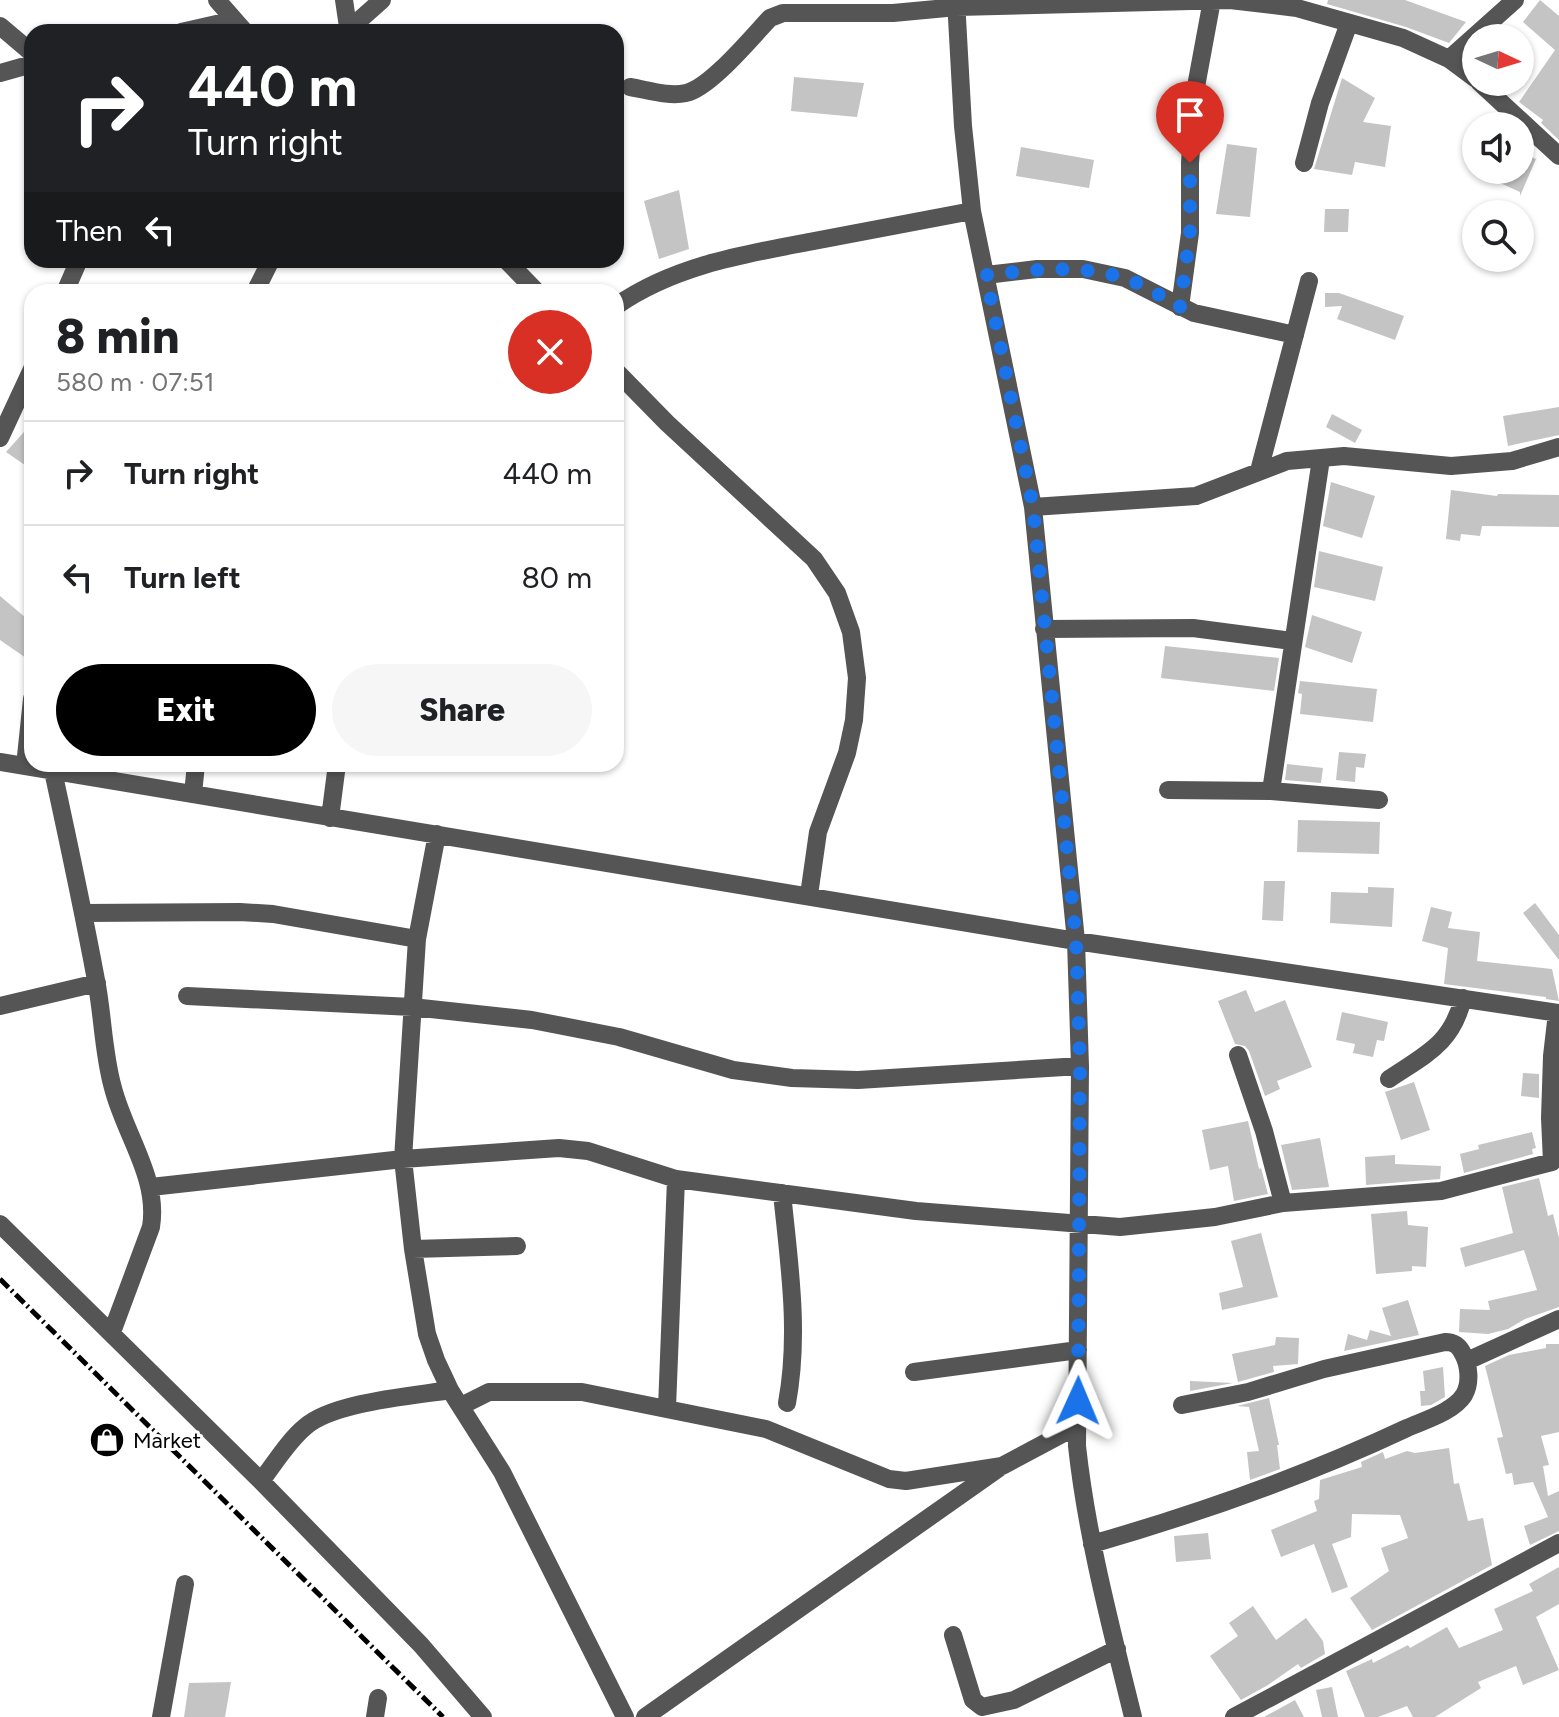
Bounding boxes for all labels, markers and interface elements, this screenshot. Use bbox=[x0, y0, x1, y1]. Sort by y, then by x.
north arrow bbox=[1462, 24, 1534, 96]
map controls bbox=[1462, 24, 1534, 272]
text: 440 m bbox=[188, 53, 357, 120]
icon: right bbox=[56, 56, 160, 160]
pin bbox=[1156, 81, 1224, 163]
icon: arrive bbox=[1168, 93, 1212, 137]
button: sound bbox=[1462, 112, 1534, 184]
text: Turn right bbox=[188, 121, 343, 164]
button: search bbox=[1462, 200, 1534, 272]
icon: left bbox=[138, 208, 182, 252]
text: Then bbox=[56, 212, 122, 249]
text: 8 min bbox=[56, 307, 180, 365]
button: close bbox=[508, 310, 592, 394]
text: 580 m · 07:51 bbox=[56, 366, 214, 398]
icon: right bbox=[56, 451, 100, 495]
text: Turn right bbox=[124, 455, 259, 492]
text: 440 m bbox=[503, 455, 592, 492]
icon: left bbox=[56, 555, 100, 599]
text: Turn left bbox=[124, 559, 241, 596]
text: 80 m bbox=[521, 559, 592, 596]
button: Exit bbox=[56, 664, 316, 756]
button: Share bbox=[332, 664, 592, 756]
position arrow bbox=[1036, 1359, 1120, 1443]
shop icon: Market bbox=[88, 1421, 126, 1459]
place label: Market bbox=[133, 1427, 201, 1454]

